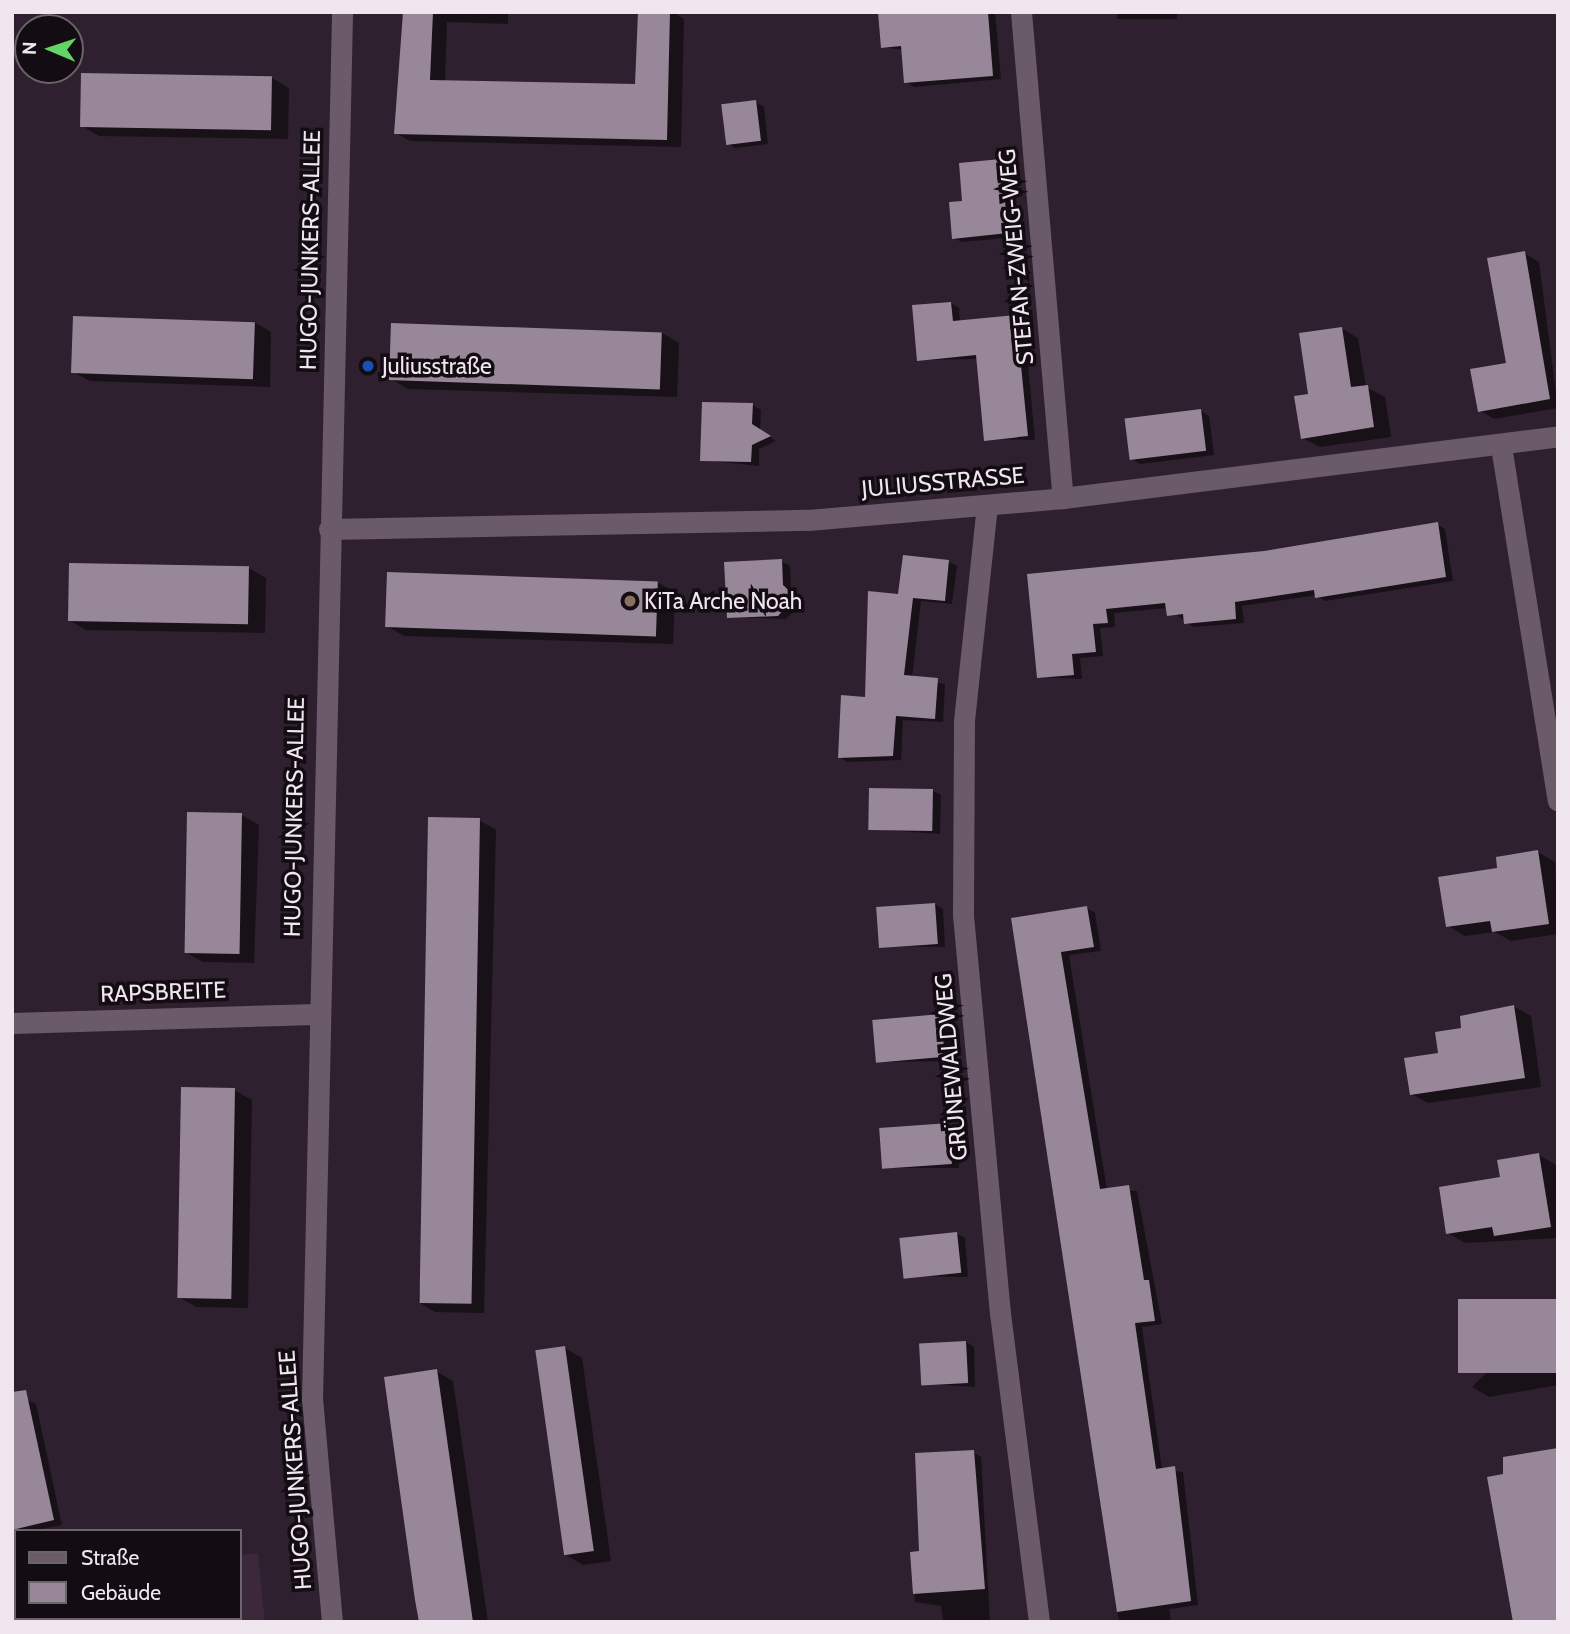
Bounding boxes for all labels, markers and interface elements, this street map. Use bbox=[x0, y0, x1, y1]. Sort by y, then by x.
north arrow bbox=[14, 14, 84, 84]
text: N bbox=[18, 41, 41, 55]
street label: HUGO-JUNKERS-ALLEE bbox=[294, 130, 326, 370]
street label: STEFAN-ZWEIG-WEG bbox=[993, 148, 1039, 366]
place label: Juliusstraße bbox=[382, 352, 492, 380]
marker: Juliusstraße bbox=[360, 358, 376, 374]
street label: JULIUSSTRASSE bbox=[860, 461, 1026, 503]
place label: KiTa Arche Noah bbox=[644, 587, 802, 615]
marker: KiTa Arche Noah bbox=[622, 593, 638, 609]
street label: HUGO-JUNKERS-ALLEE bbox=[278, 697, 310, 937]
street label: GRÜNEWALDWEG bbox=[929, 972, 973, 1162]
street label: RAPSBREITE bbox=[100, 976, 226, 1008]
street label: HUGO-JUNKERS-ALLEE bbox=[273, 1349, 317, 1591]
legend bbox=[14, 1529, 242, 1620]
text: Straße bbox=[81, 1545, 139, 1570]
text: Gebäude bbox=[81, 1580, 161, 1605]

